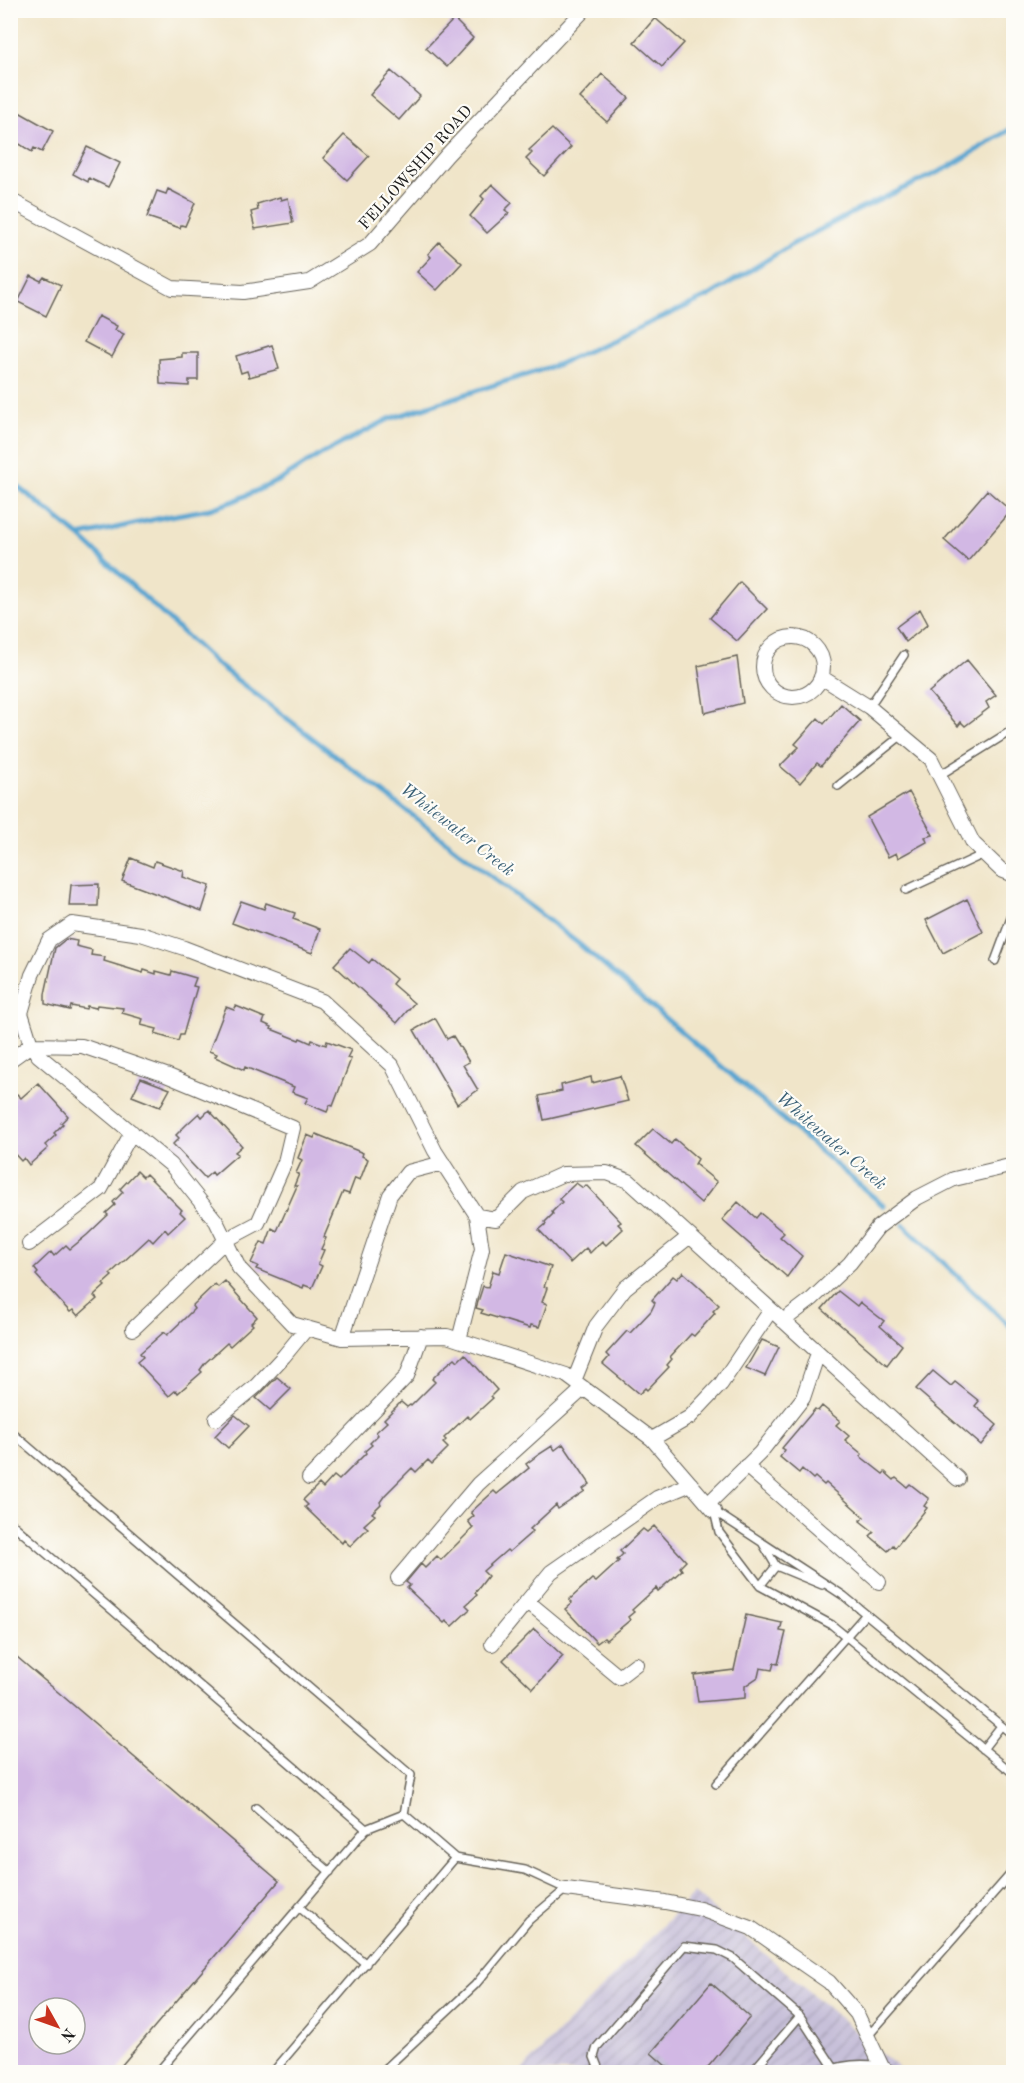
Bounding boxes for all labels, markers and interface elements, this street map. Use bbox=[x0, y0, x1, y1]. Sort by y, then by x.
street label: FELLOWSHIP ROAD bbox=[356, 103, 476, 233]
water label: Whitewater Creek bbox=[396, 780, 518, 880]
water label: Whitewater Creek bbox=[772, 1088, 890, 1194]
north arrow bbox=[27, 1996, 87, 2056]
text: N bbox=[56, 2025, 77, 2045]

